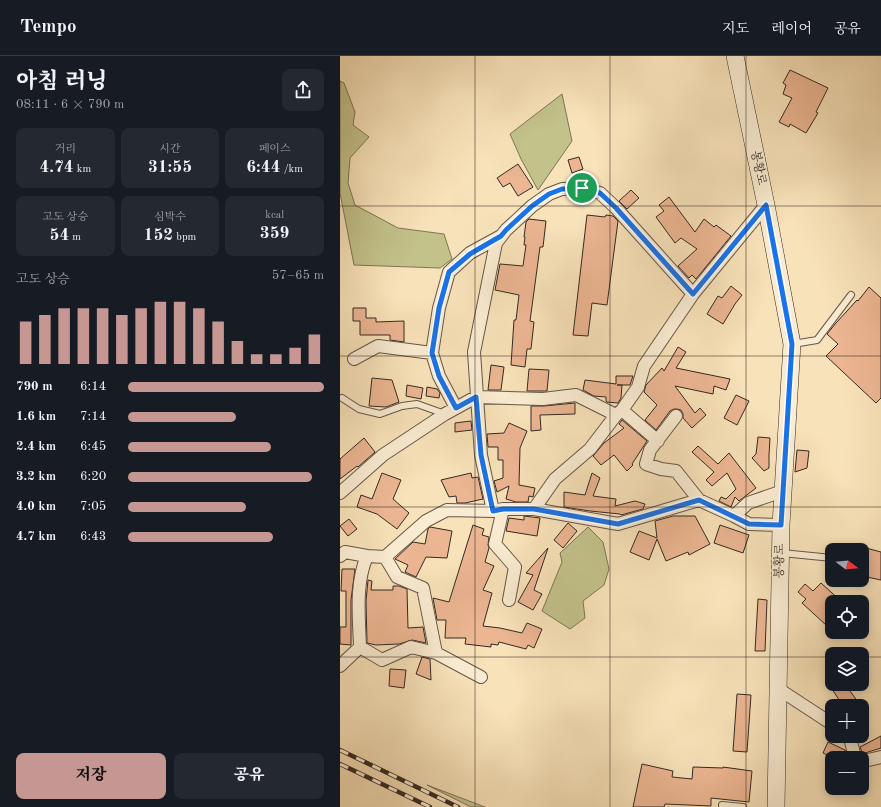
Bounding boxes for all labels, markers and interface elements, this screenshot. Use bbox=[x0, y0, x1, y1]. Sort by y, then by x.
text: Tempo bbox=[20, 18, 76, 37]
text: 지도 bbox=[722, 22, 749, 36]
text: 레이어 bbox=[771, 22, 812, 36]
text: 공유 bbox=[834, 22, 861, 36]
button: share bbox=[282, 69, 324, 111]
text: 아침 러닝 bbox=[16, 71, 107, 93]
text: 08:11 · 6 × 790 m bbox=[16, 98, 124, 111]
text: 거리 bbox=[55, 144, 76, 155]
text: 시간 bbox=[159, 144, 181, 155]
text: 페이스 bbox=[259, 144, 291, 155]
street label: 봉황로 bbox=[749, 149, 770, 187]
text: 4.74 bbox=[39, 159, 74, 176]
text: 31:55 bbox=[148, 159, 192, 176]
text: 6:44 bbox=[246, 159, 281, 176]
text: km bbox=[74, 164, 91, 175]
text: /km bbox=[281, 164, 303, 175]
pin bbox=[565, 171, 599, 205]
icon: arrive bbox=[571, 177, 593, 199]
text: kcal bbox=[265, 210, 284, 221]
text: 고도 상승 bbox=[43, 212, 88, 223]
text: 심박수 bbox=[154, 212, 186, 223]
text: 359 bbox=[260, 225, 289, 242]
text: 54 bbox=[50, 227, 69, 244]
text: 152 bbox=[144, 227, 173, 244]
text: m bbox=[69, 232, 81, 243]
text: bpm bbox=[173, 232, 196, 243]
text: 57–65 m bbox=[272, 269, 324, 282]
text: 고도 상승 bbox=[16, 273, 70, 286]
text: 790 m bbox=[16, 380, 53, 393]
text: 6:14 bbox=[80, 380, 106, 393]
text: 1.6 km bbox=[16, 410, 56, 423]
text: 7:14 bbox=[80, 410, 106, 423]
text: 2.4 km bbox=[16, 440, 56, 453]
text: 6:45 bbox=[80, 440, 106, 453]
text: 3.2 km bbox=[16, 470, 56, 483]
text: 6:20 bbox=[80, 470, 106, 483]
text: 4.0 km bbox=[16, 500, 56, 513]
text: 7:05 bbox=[80, 500, 106, 513]
text: 4.7 km bbox=[16, 530, 56, 543]
text: 6:43 bbox=[80, 530, 106, 543]
street label: 봉황로 bbox=[772, 543, 786, 578]
north arrow bbox=[825, 543, 869, 587]
map controls bbox=[825, 543, 869, 795]
button: locate bbox=[825, 595, 869, 639]
button: layers bbox=[825, 647, 869, 691]
button: + bbox=[825, 699, 869, 743]
button: − bbox=[825, 751, 869, 795]
button: 저장 bbox=[16, 753, 166, 799]
button: 공유 bbox=[174, 753, 324, 799]

